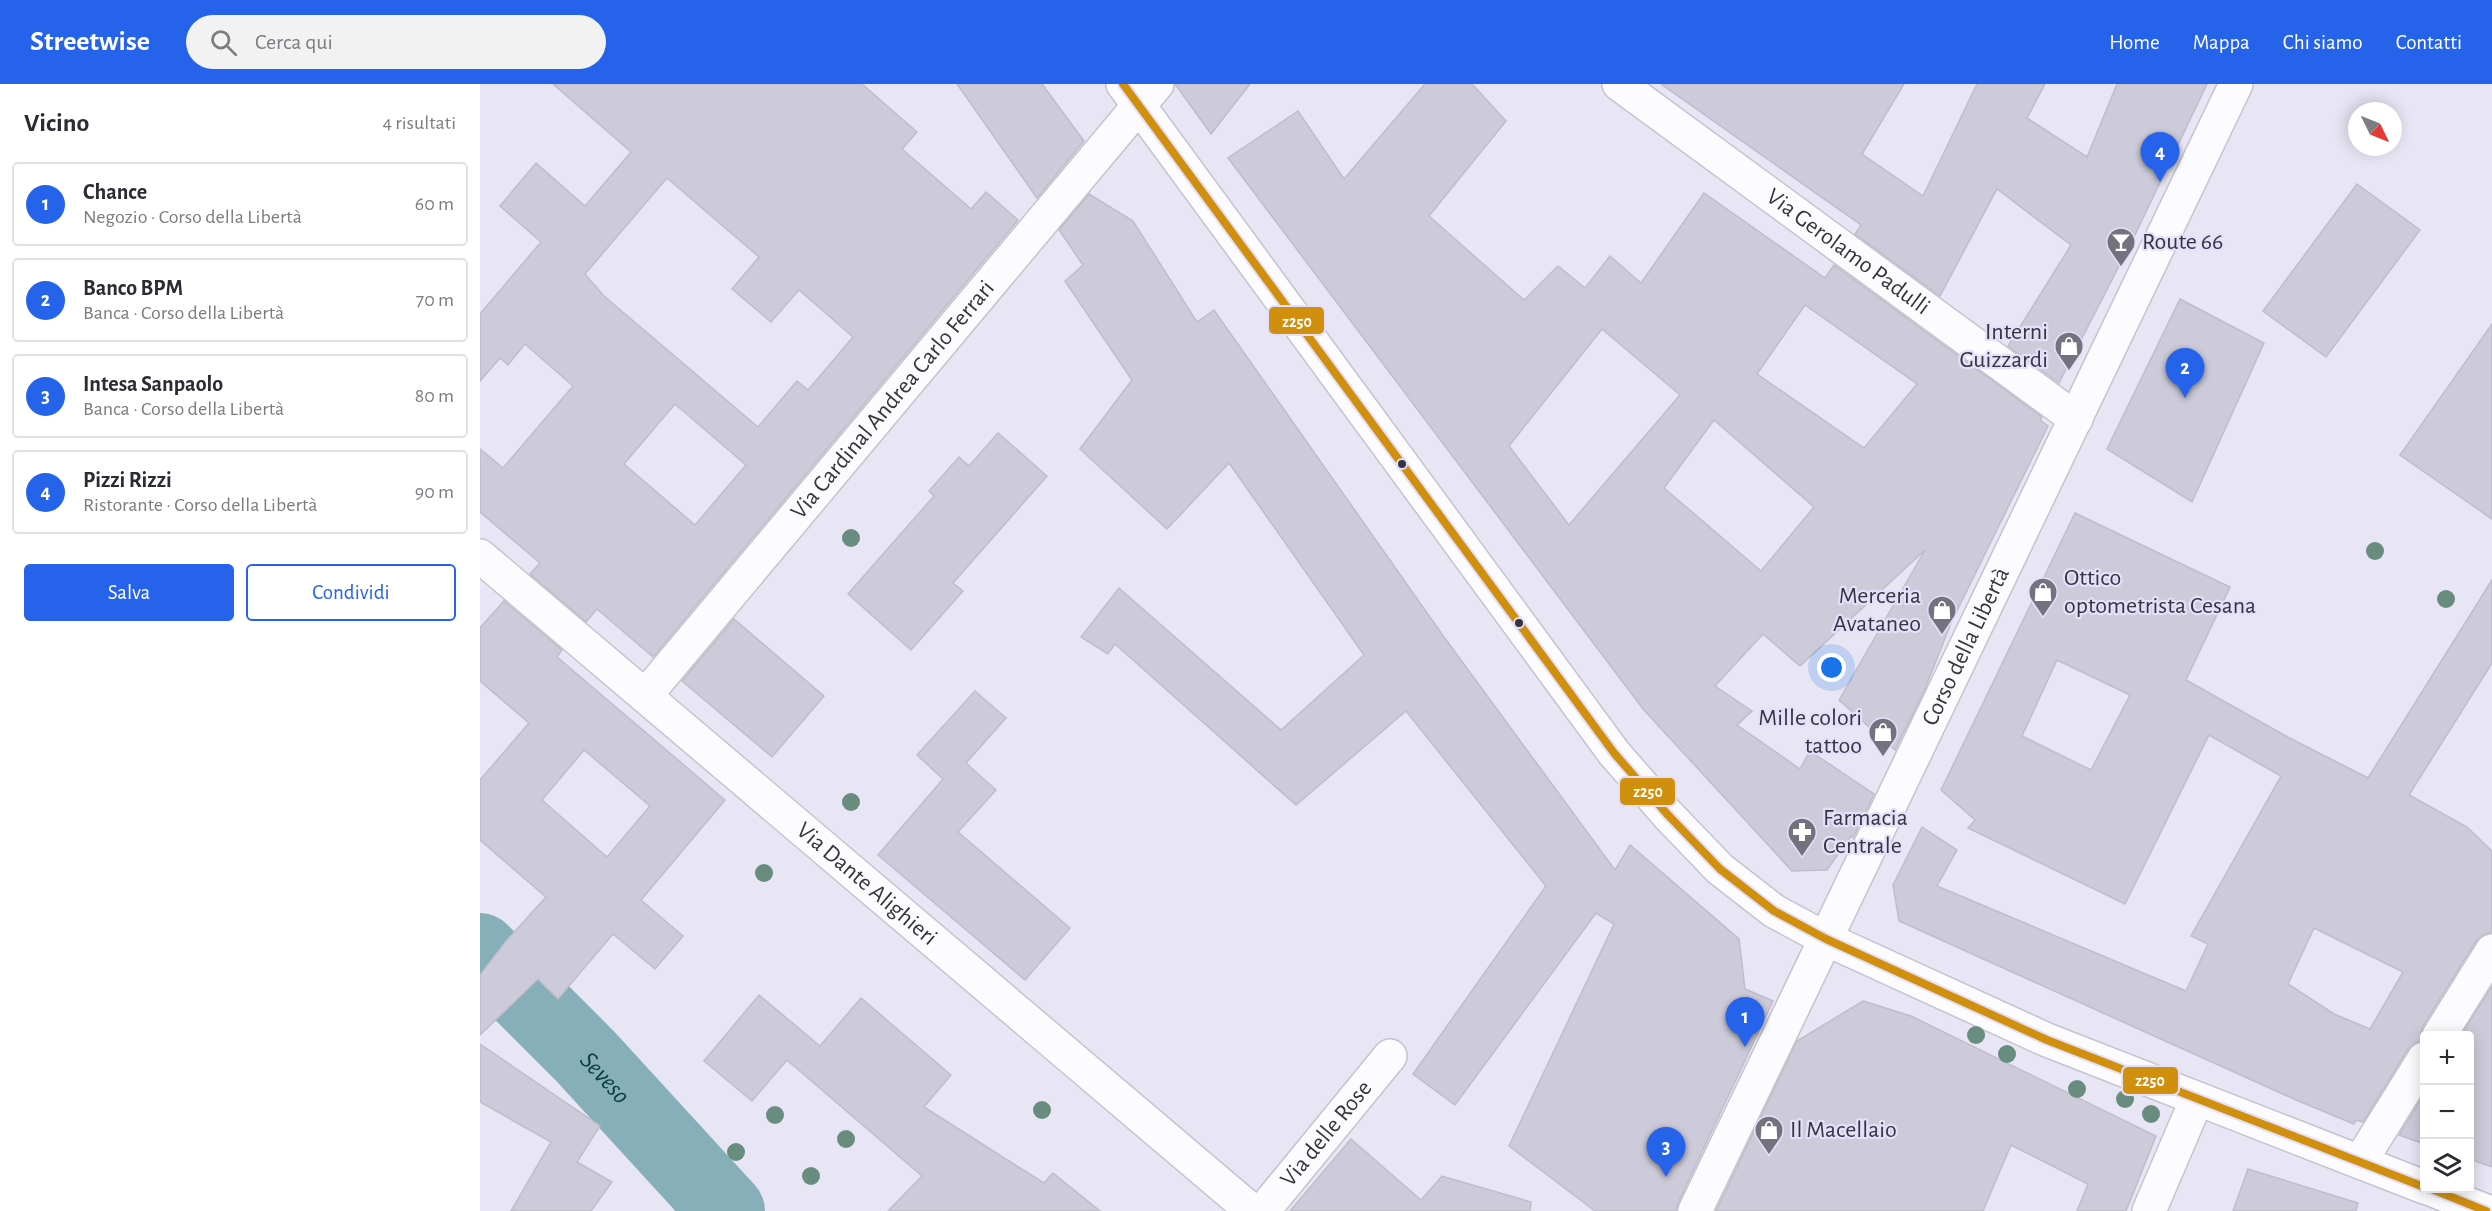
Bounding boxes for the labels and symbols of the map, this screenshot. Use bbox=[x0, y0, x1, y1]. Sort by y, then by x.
north arrow bbox=[2348, 102, 2402, 156]
pin: 4 bbox=[2140, 132, 2180, 182]
street label: Via Gerolamo Padulli bbox=[1762, 184, 1934, 320]
bar icon: Route 66 bbox=[2105, 226, 2137, 268]
place label: Route 66 bbox=[2142, 230, 2223, 254]
street label: Via Cardinal Andrea Carlo Ferrari bbox=[786, 276, 999, 524]
line badge: z250 bbox=[1268, 306, 1325, 335]
text: z250 bbox=[1282, 314, 1312, 330]
place label: Interni Guizzardi bbox=[1959, 320, 2048, 372]
shop icon: Interni Guizzardi bbox=[2053, 330, 2085, 372]
pin: 2 bbox=[2166, 348, 2204, 398]
unlabelled marker bbox=[1396, 458, 1408, 470]
street label: Corso della Libertà bbox=[1918, 564, 2014, 729]
place label: Ottico optometrista Cesana bbox=[2064, 566, 2256, 618]
shop icon: Ottico optometrista Cesana bbox=[2027, 576, 2059, 618]
place label: Merceria Avataneo bbox=[1833, 584, 1921, 636]
shop icon: Merceria Avataneo bbox=[1926, 594, 1958, 636]
unlabelled marker bbox=[1513, 617, 1525, 629]
your location bbox=[1817, 653, 1846, 682]
place label: Mille colori tattoo bbox=[1758, 706, 1862, 758]
shop icon: Mille colori tattoo bbox=[1867, 716, 1899, 758]
line badge: z250 bbox=[1619, 777, 1676, 806]
text: z250 bbox=[1633, 784, 1663, 800]
place label: Farmacia Centrale bbox=[1823, 806, 1908, 858]
pharmacy icon: Farmacia Centrale bbox=[1786, 816, 1818, 858]
street label: Via Dante Alighieri bbox=[792, 818, 941, 950]
pin: 1 bbox=[1726, 998, 1764, 1047]
water label: Seveso bbox=[575, 1047, 635, 1109]
line badge: z250 bbox=[2122, 1066, 2179, 1095]
text: z250 bbox=[2135, 1073, 2165, 1089]
street label: Via delle Rose bbox=[1276, 1076, 1377, 1191]
shop icon: Il Macellaio bbox=[1753, 1114, 1785, 1156]
place label: Il Macellaio bbox=[1790, 1118, 1897, 1142]
pin: 3 bbox=[1646, 1128, 1686, 1177]

